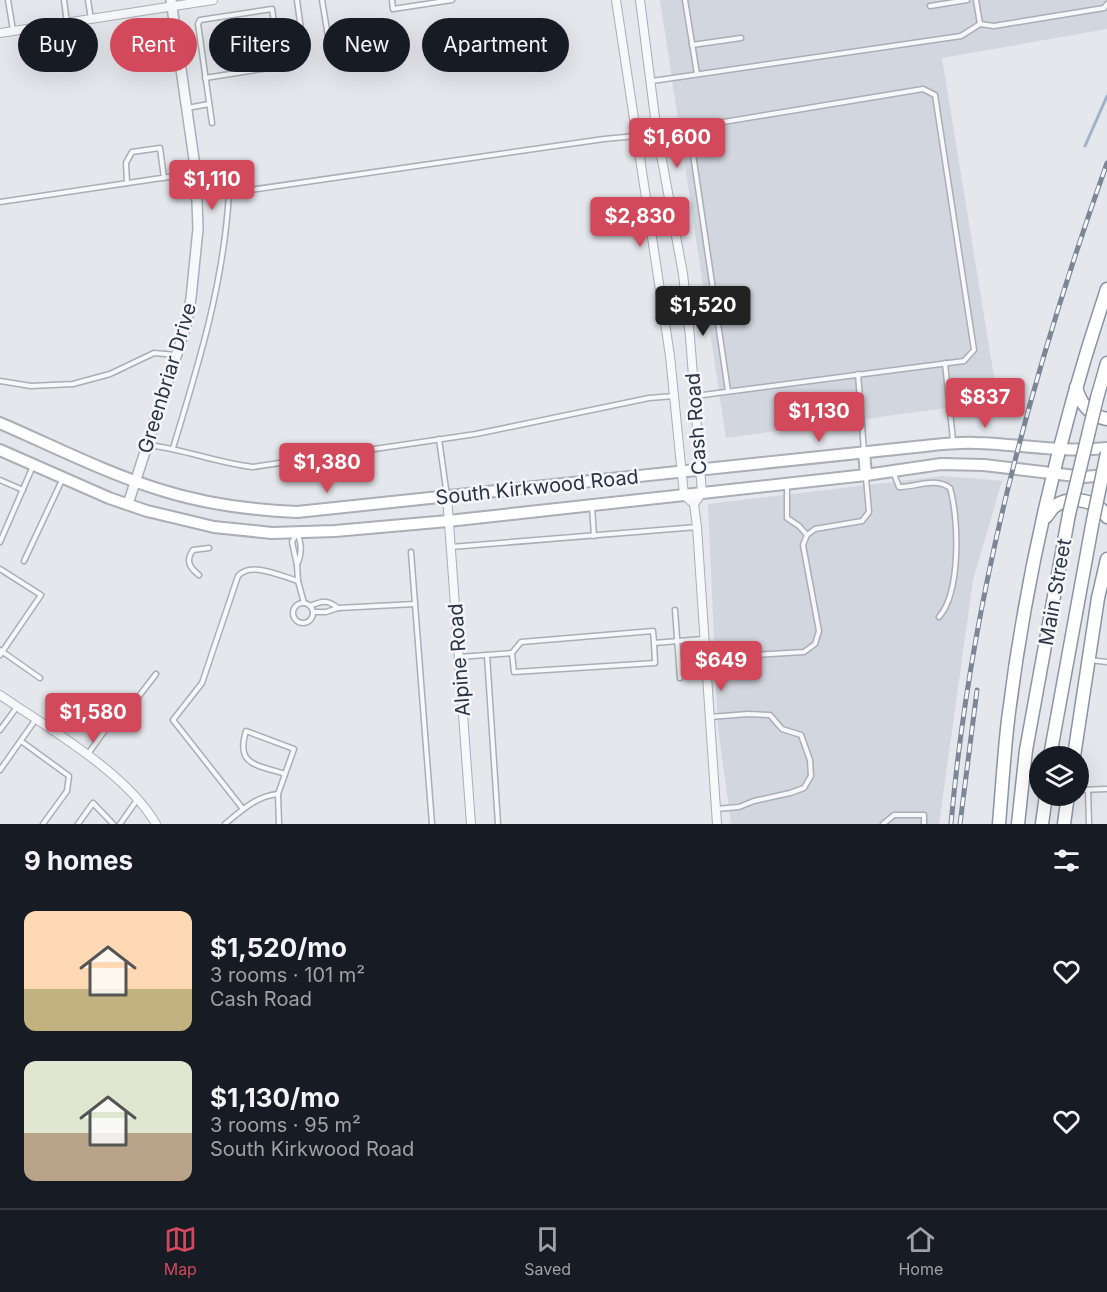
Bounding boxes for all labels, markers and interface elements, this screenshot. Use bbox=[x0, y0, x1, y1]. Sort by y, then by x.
chip: Buy bbox=[18, 18, 98, 72]
chip: Rent bbox=[110, 18, 197, 72]
chip: Filters bbox=[209, 18, 311, 72]
chip: New bbox=[323, 18, 410, 72]
chip: Apartment bbox=[422, 18, 569, 72]
pin: $1,600 bbox=[628, 118, 726, 169]
text: $1,600 bbox=[643, 125, 711, 149]
pin: $1,110 bbox=[163, 160, 261, 211]
text: $1,110 bbox=[183, 167, 241, 191]
pin: $2,830 bbox=[591, 197, 689, 248]
text: $2,830 bbox=[604, 204, 676, 228]
pin: $1,520 bbox=[654, 286, 752, 337]
text: $1,520 bbox=[669, 293, 737, 317]
street label: Greenbriar Drive bbox=[133, 300, 201, 456]
street label: Cash Road bbox=[680, 372, 712, 476]
pin: $837 bbox=[949, 378, 1021, 429]
text: $837 bbox=[960, 385, 1010, 409]
pin: $1,130 bbox=[770, 392, 868, 443]
text: $1,130 bbox=[788, 399, 850, 423]
pin: $1,380 bbox=[278, 443, 376, 494]
text: $1,380 bbox=[293, 450, 361, 474]
street label: South Kirkwood Road bbox=[434, 464, 640, 510]
street label: Main Street bbox=[1034, 536, 1076, 647]
street label: Alpine Road bbox=[443, 603, 475, 717]
pin: $649 bbox=[685, 641, 757, 692]
text: $649 bbox=[695, 648, 747, 672]
pin: $1,580 bbox=[44, 693, 142, 744]
text: $1,580 bbox=[59, 700, 127, 724]
map controls bbox=[1029, 746, 1089, 806]
button: layers bbox=[1029, 746, 1089, 806]
icon: filters bbox=[1050, 844, 1083, 877]
text: 9 homes bbox=[24, 845, 133, 876]
text: $1,520/mo bbox=[210, 932, 347, 963]
icon: home bbox=[72, 935, 144, 1007]
icon: heart bbox=[1050, 955, 1083, 988]
text: 3 rooms · 101 m² bbox=[210, 963, 365, 987]
text: Cash Road bbox=[210, 987, 312, 1011]
text: $1,130/mo bbox=[210, 1082, 340, 1113]
icon: home bbox=[72, 1085, 144, 1157]
icon: heart bbox=[1050, 1105, 1083, 1138]
text: 3 rooms · 95 m² bbox=[210, 1113, 361, 1137]
text: South Kirkwood Road bbox=[210, 1137, 414, 1161]
tab: Map bbox=[164, 1223, 197, 1279]
tab: Saved bbox=[524, 1223, 571, 1279]
tab: Home bbox=[898, 1223, 943, 1279]

